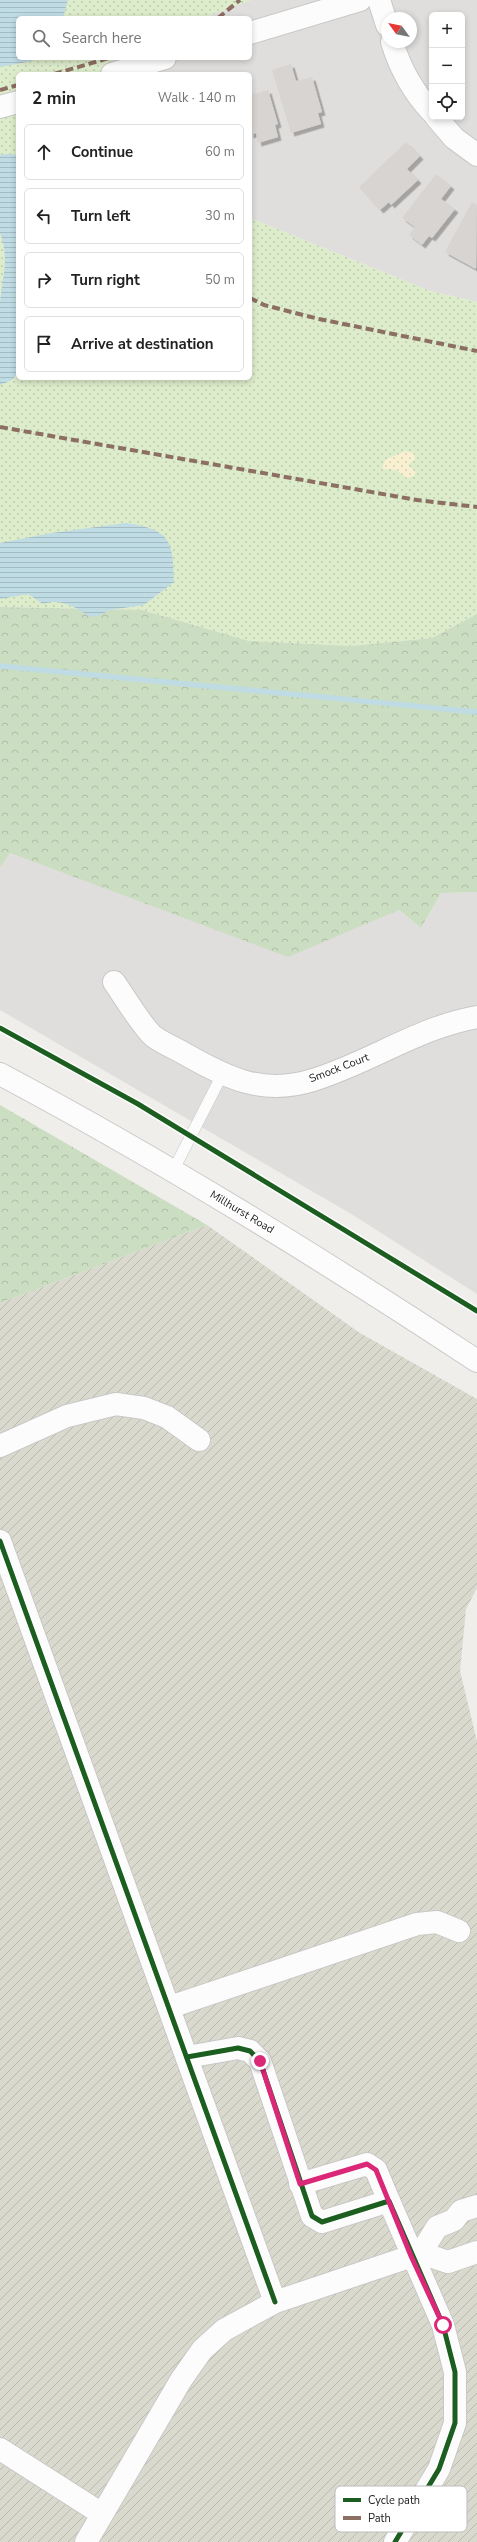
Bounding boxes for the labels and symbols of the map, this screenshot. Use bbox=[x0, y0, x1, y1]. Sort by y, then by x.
north arrow bbox=[381, 12, 417, 48]
street label: Smock Court bbox=[307, 1050, 371, 1086]
street label: Millhurst Road bbox=[207, 1187, 277, 1237]
route end bbox=[251, 2052, 269, 2070]
route start bbox=[434, 2316, 452, 2334]
legend bbox=[335, 2486, 467, 2532]
text: Cycle path bbox=[368, 2493, 420, 2508]
text: Path bbox=[368, 2511, 391, 2526]

